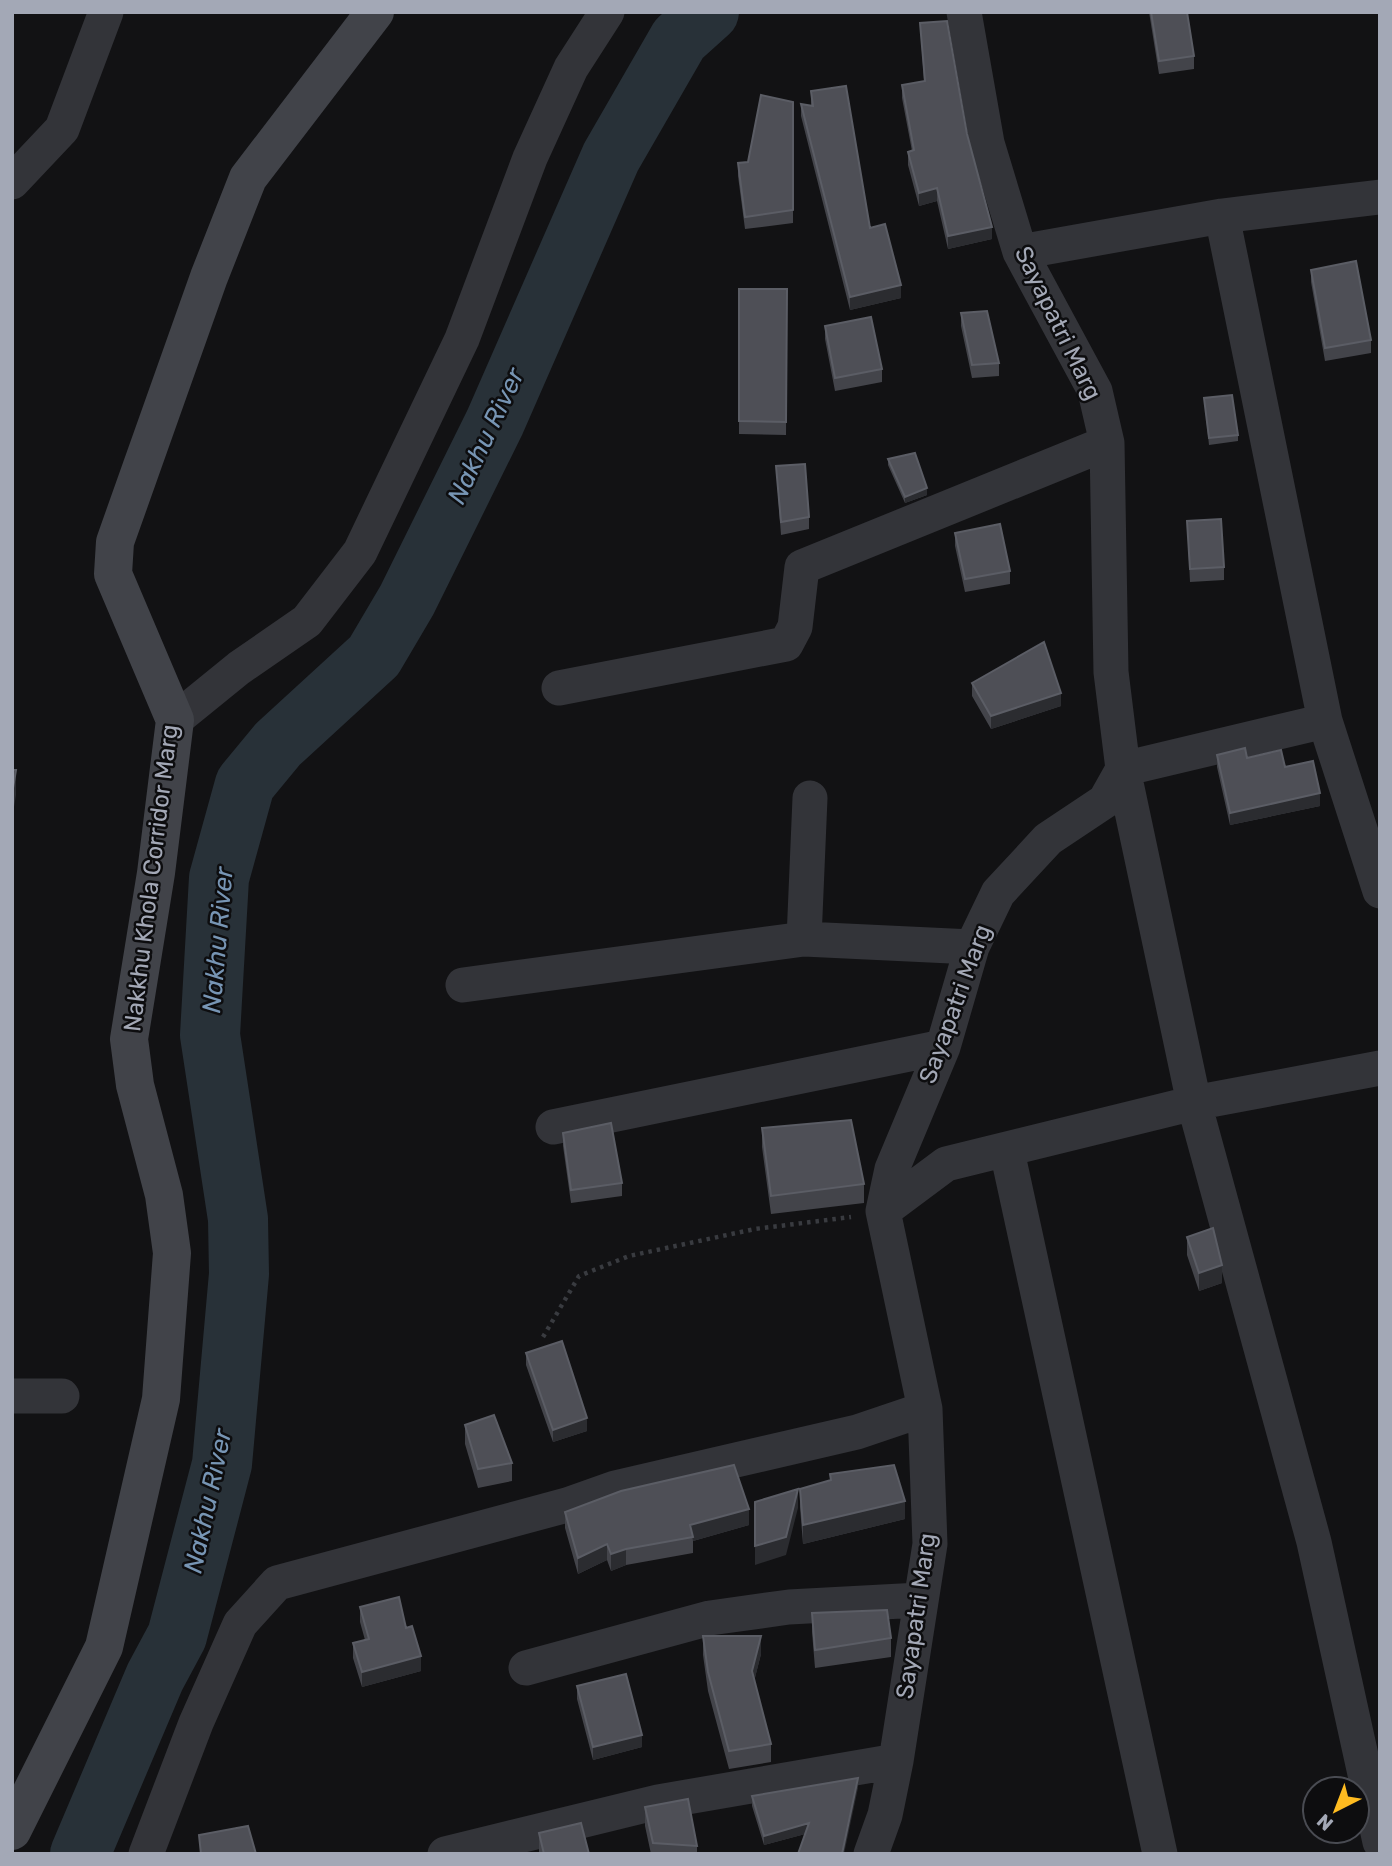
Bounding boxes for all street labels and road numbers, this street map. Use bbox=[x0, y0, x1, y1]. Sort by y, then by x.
street label: Sayapatri Marg bbox=[1009, 242, 1107, 404]
street label: Nakkhu Khola Corridor Marg bbox=[118, 723, 184, 1033]
street label: Sayapatri Marg bbox=[913, 921, 997, 1087]
street label: Sayapatri Marg bbox=[891, 1531, 941, 1701]

